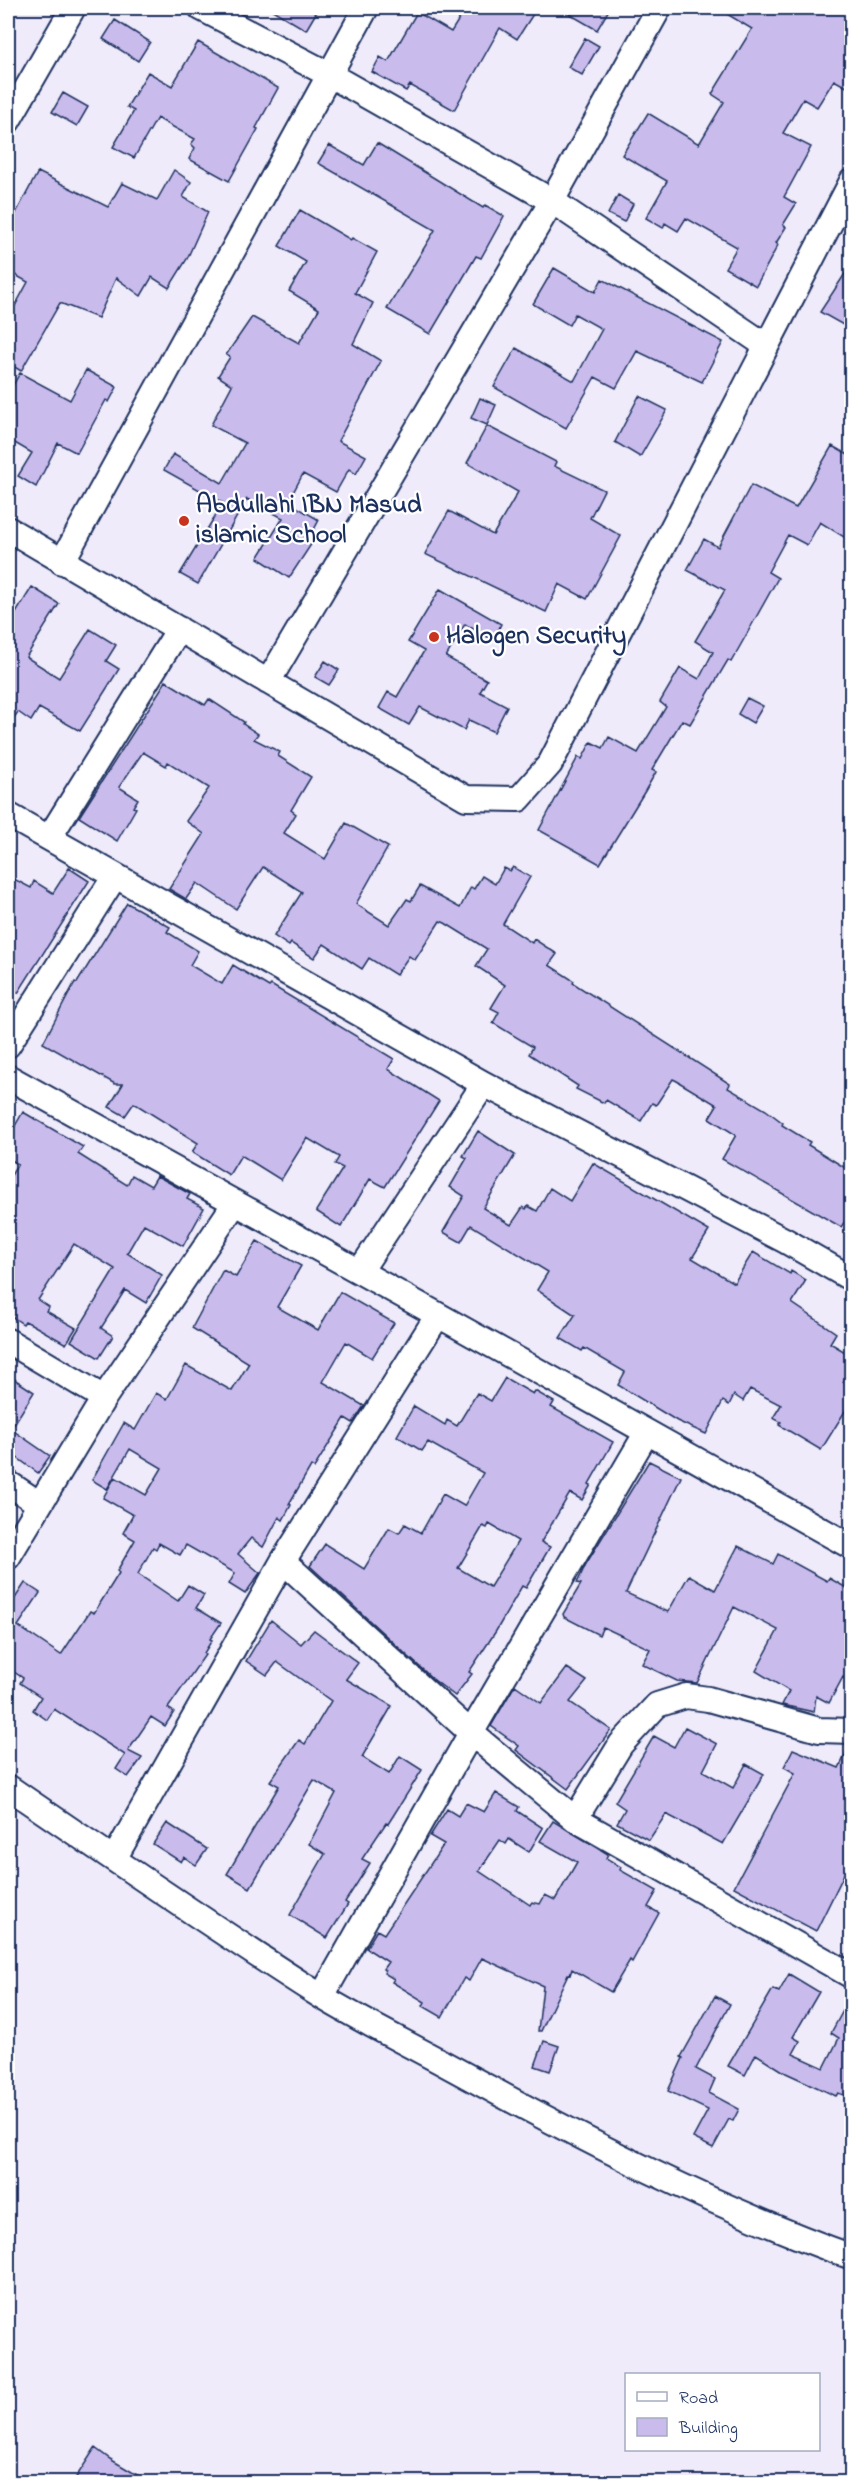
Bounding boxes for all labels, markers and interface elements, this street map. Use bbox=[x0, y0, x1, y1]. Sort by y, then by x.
place label: Abdullahi IBN Masud islamic School bbox=[196, 487, 422, 555]
marker: Abdullahi IBN Masud islamic School bbox=[177, 514, 191, 528]
place label: Halogen Security bbox=[446, 618, 626, 657]
marker: Halogen Security bbox=[427, 630, 441, 644]
legend bbox=[625, 2373, 820, 2451]
text: Road bbox=[679, 2386, 718, 2412]
text: Building bbox=[678, 2416, 738, 2443]

